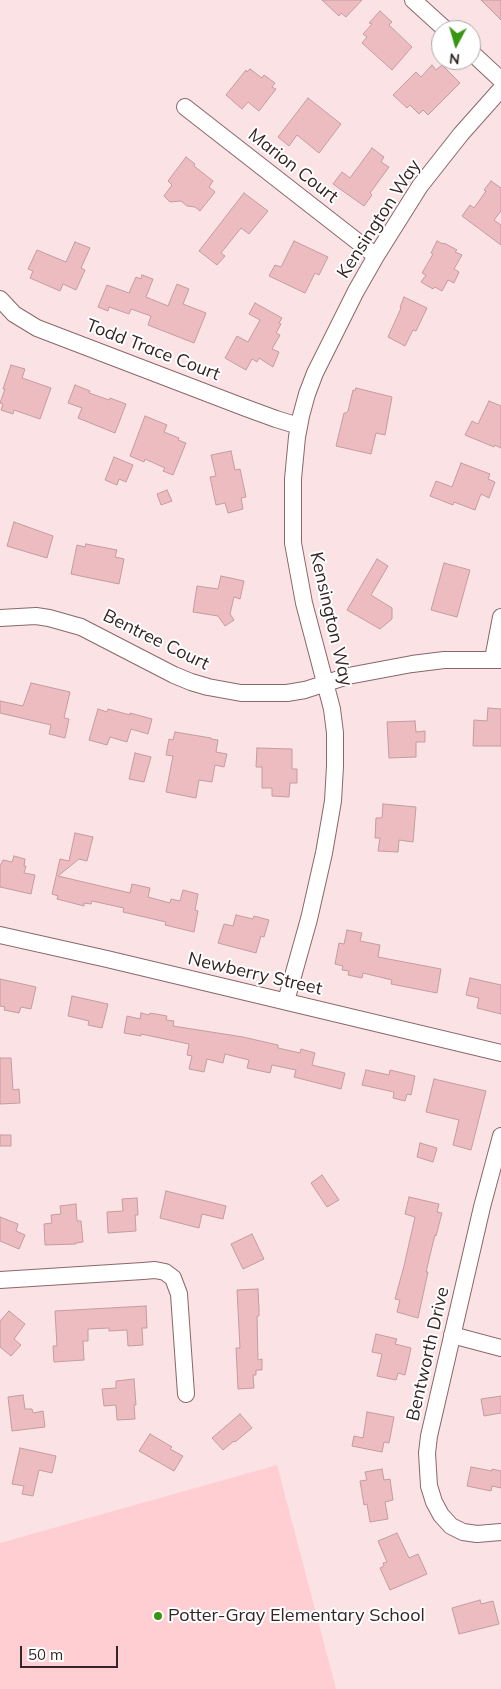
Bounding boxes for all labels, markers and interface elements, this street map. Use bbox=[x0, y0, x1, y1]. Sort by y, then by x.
north arrow bbox=[431, 20, 481, 70]
text: N bbox=[448, 49, 461, 68]
street label: Marion Court bbox=[244, 124, 342, 208]
street label: Kensington Way bbox=[333, 156, 425, 282]
street label: Todd Trace Court bbox=[83, 315, 223, 385]
street label: Kensington Way bbox=[305, 550, 357, 688]
street label: Bentree Court bbox=[99, 605, 213, 675]
street label: Newberry Street bbox=[186, 948, 324, 1000]
street label: Bentworth Drive bbox=[402, 1285, 454, 1423]
place label: Potter-Gray Elementary School bbox=[168, 1605, 425, 1627]
marker: Potter-Gray Elementary School bbox=[152, 1610, 164, 1622]
scale bar bbox=[22, 1636, 120, 1668]
text: 50 m bbox=[28, 1645, 63, 1664]

